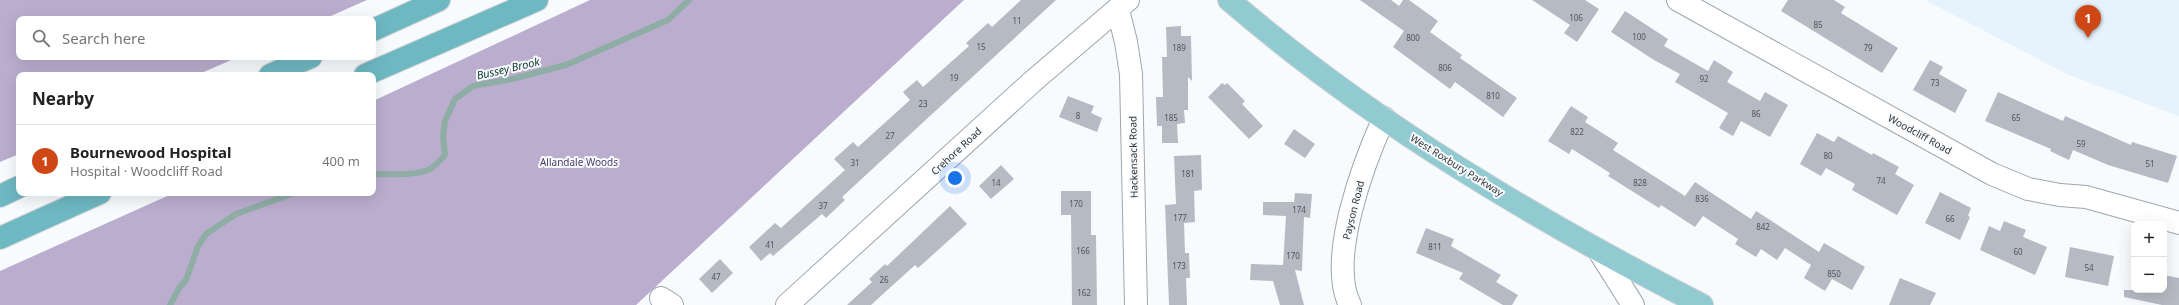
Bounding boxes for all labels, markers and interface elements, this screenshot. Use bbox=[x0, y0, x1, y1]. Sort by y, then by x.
pin: 1 bbox=[2075, 5, 2101, 38]
house number: 106 bbox=[1569, 12, 1583, 23]
house number: 11 bbox=[1012, 15, 1022, 26]
search box bbox=[16, 16, 376, 60]
house number: 85 bbox=[1813, 19, 1823, 30]
icon: search bbox=[30, 27, 52, 49]
text: Search here bbox=[62, 28, 145, 48]
house number: 100 bbox=[1632, 31, 1646, 42]
house number: 800 bbox=[1406, 32, 1420, 43]
house number: 15 bbox=[976, 41, 986, 52]
house number: 189 bbox=[1172, 42, 1186, 53]
house number: 79 bbox=[1863, 42, 1873, 53]
water label: Bussey Brook bbox=[475, 53, 542, 83]
house number: 806 bbox=[1438, 62, 1452, 73]
house number: 19 bbox=[949, 72, 959, 83]
house number: 92 bbox=[1699, 73, 1709, 84]
house number: 73 bbox=[1930, 77, 1940, 88]
text: Nearby bbox=[32, 87, 94, 110]
house number: 810 bbox=[1486, 90, 1500, 101]
house number: 23 bbox=[918, 98, 928, 109]
house number: 86 bbox=[1751, 108, 1761, 119]
house number: 8 bbox=[1076, 110, 1081, 121]
street label: Woodcliff Road bbox=[1886, 111, 1954, 157]
house number: 185 bbox=[1164, 112, 1178, 123]
house number: 65 bbox=[2011, 112, 2021, 123]
street label: Hackensack Road bbox=[1125, 116, 1141, 198]
street label: Crehore Road bbox=[928, 124, 984, 178]
house number: 822 bbox=[1570, 126, 1584, 137]
house number: 27 bbox=[885, 130, 895, 141]
street label: West Roxbury Parkway bbox=[1408, 131, 1507, 200]
house number: 59 bbox=[2076, 138, 2086, 149]
text: Bournewood Hospital bbox=[70, 142, 232, 162]
house number: 80 bbox=[1823, 150, 1833, 161]
text: 1 bbox=[41, 152, 49, 170]
text: 400 m bbox=[322, 152, 360, 170]
park label: Allandale Woods bbox=[540, 155, 618, 169]
house number: 31 bbox=[850, 157, 860, 168]
house number: 51 bbox=[2145, 158, 2155, 169]
text: Hospital · Woodcliff Road bbox=[70, 162, 223, 180]
your location bbox=[945, 168, 965, 188]
house number: 181 bbox=[1181, 168, 1195, 179]
house number: 74 bbox=[1876, 175, 1886, 186]
house number: 14 bbox=[991, 177, 1001, 188]
house number: 828 bbox=[1633, 177, 1647, 188]
street label: Payson Road bbox=[1339, 179, 1367, 241]
house number: 836 bbox=[1695, 193, 1709, 204]
house number: 170 bbox=[1069, 198, 1083, 209]
house number: 37 bbox=[818, 200, 828, 211]
house number: 174 bbox=[1292, 204, 1306, 215]
house number: 177 bbox=[1173, 212, 1187, 223]
house number: 66 bbox=[1945, 213, 1955, 224]
house number: 842 bbox=[1756, 221, 1770, 232]
map controls bbox=[2131, 221, 2167, 293]
button: + bbox=[2131, 221, 2167, 257]
house number: 41 bbox=[765, 239, 775, 250]
house number: 811 bbox=[1428, 241, 1442, 252]
house number: 166 bbox=[1076, 245, 1090, 256]
house number: 60 bbox=[2013, 246, 2023, 257]
house number: 170 bbox=[1286, 250, 1300, 261]
button: − bbox=[2131, 257, 2167, 293]
house number: 173 bbox=[1172, 260, 1186, 271]
house number: 54 bbox=[2084, 262, 2094, 273]
house number: 850 bbox=[1827, 268, 1841, 279]
house number: 47 bbox=[711, 271, 721, 282]
house number: 26 bbox=[879, 274, 889, 285]
house number: 162 bbox=[1077, 287, 1091, 298]

